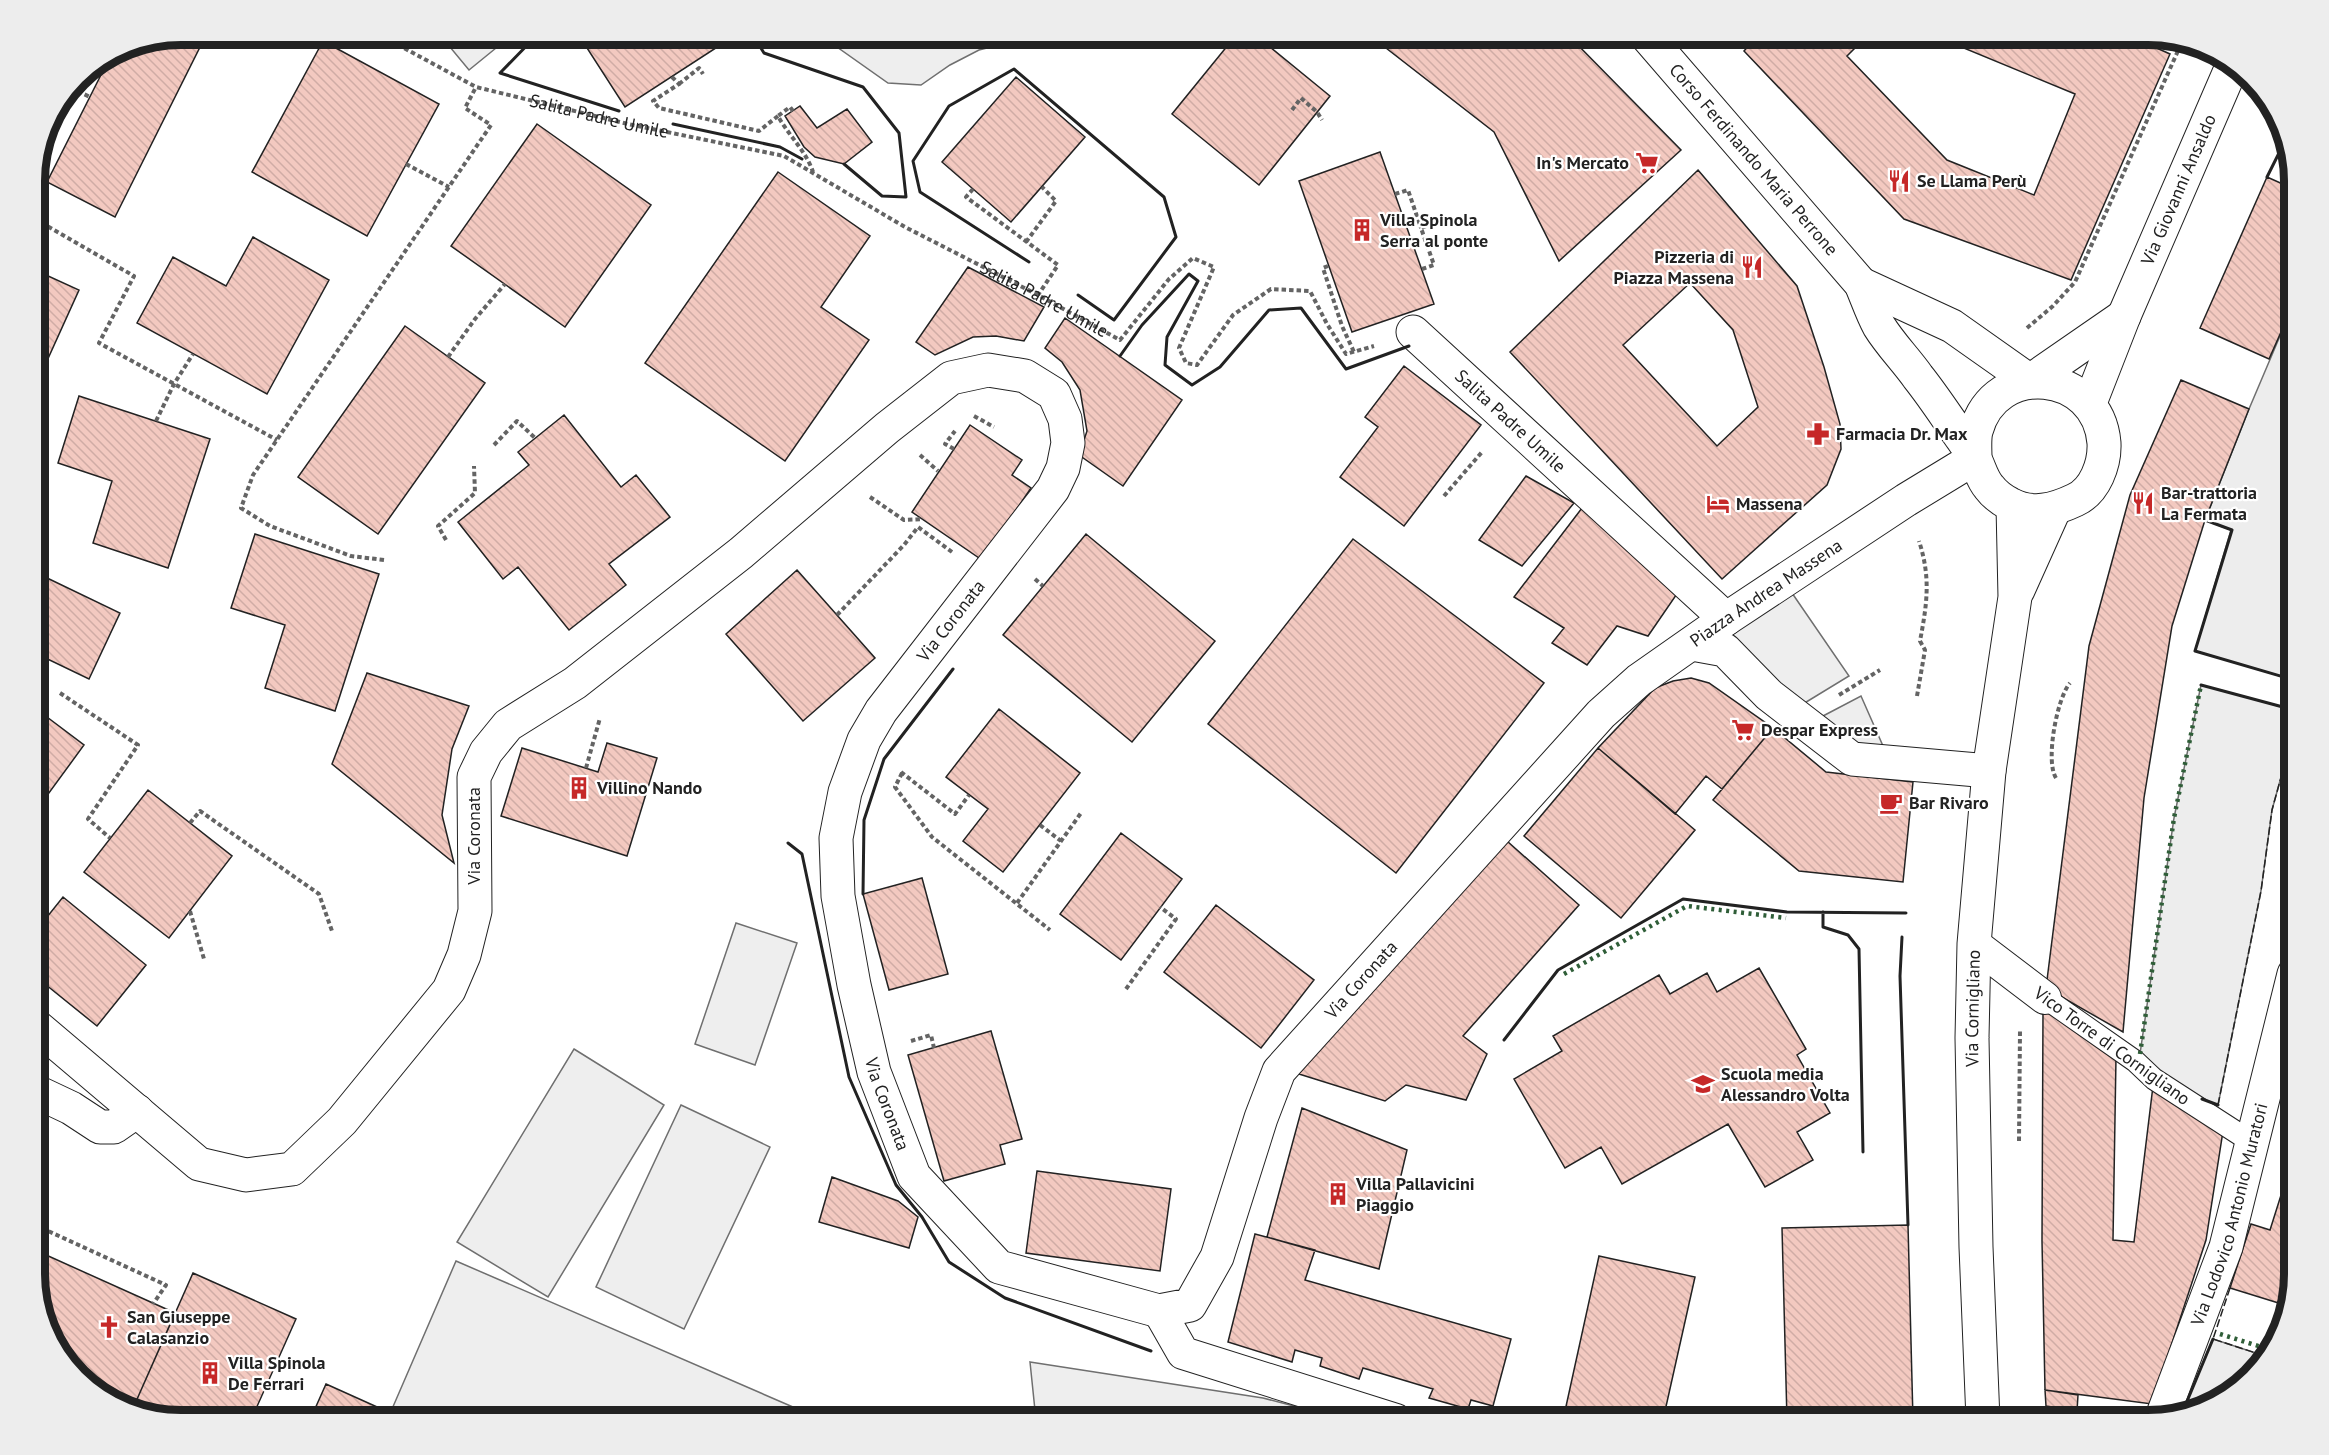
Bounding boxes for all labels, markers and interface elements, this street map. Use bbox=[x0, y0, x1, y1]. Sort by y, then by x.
street label: Corso Ferdinando Maria Perrone bbox=[1665, 58, 1843, 260]
street label: Salita Padre Umile bbox=[527, 88, 671, 143]
street label: Via Giovanni Ansaldo bbox=[2135, 111, 2221, 269]
supermarket icon: In's Mercato bbox=[1634, 150, 1660, 176]
place label: In's Mercato bbox=[1536, 151, 1629, 174]
restaurant icon: Se Llama Perù bbox=[1886, 168, 1912, 194]
place label: Se Llama Perù bbox=[1917, 169, 2026, 192]
place label: Villa Spinola Serra al ponte bbox=[1379, 208, 1488, 252]
building icon: Villa Spinola Serra al ponte bbox=[1349, 217, 1375, 243]
place label: Pizzeria di Piazza Massena bbox=[1614, 245, 1734, 289]
restaurant icon: Pizzeria di Piazza Massena bbox=[1739, 254, 1765, 280]
street label: Salita Padre Umile bbox=[976, 255, 1112, 342]
street label: Salita Padre Umile bbox=[1450, 364, 1571, 477]
pharmacy icon: Farmacia Dr. Max bbox=[1805, 421, 1831, 447]
place label: Farmacia Dr. Max bbox=[1836, 422, 1968, 445]
place label: Bar-trattoria La Fermata bbox=[2161, 481, 2257, 525]
restaurant icon: Bar-trattoria La Fermata bbox=[2130, 490, 2156, 516]
hotel icon: Massena bbox=[1705, 491, 1731, 517]
place label: Massena bbox=[1736, 492, 1802, 515]
street label: Piazza Andrea Massena bbox=[1685, 533, 1846, 652]
street label: Via Coronata bbox=[911, 575, 990, 667]
supermarket icon: Despar Express bbox=[1730, 717, 1756, 743]
place label: Despar Express bbox=[1761, 718, 1879, 741]
building icon: Villino Nando bbox=[566, 775, 592, 801]
place label: Villino Nando bbox=[596, 776, 702, 799]
street label: Via Coronata bbox=[462, 787, 485, 886]
cafe icon: Bar Rivaro bbox=[1878, 790, 1904, 816]
place label: Bar Rivaro bbox=[1909, 791, 1989, 814]
street label: Via Coronata bbox=[1319, 936, 1402, 1024]
street label: Via Cornigliano bbox=[1960, 949, 1985, 1068]
street label: Vico Torre di Cornigliano bbox=[2029, 981, 2195, 1110]
street label: Via Coronata bbox=[860, 1054, 915, 1154]
place label: Scuola media Alessandro Volta bbox=[1721, 1062, 1850, 1106]
school or university icon: Scuola media Alessandro Volta bbox=[1690, 1071, 1716, 1097]
street label: Via Lodovico Antonio Muratori bbox=[2185, 1100, 2272, 1330]
place label: Villa Pallavicini Piaggio bbox=[1355, 1172, 1475, 1216]
building icon: Villa Pallavicini Piaggio bbox=[1325, 1181, 1351, 1207]
place label: San Giuseppe Calasanzio bbox=[127, 1305, 230, 1349]
church icon: San Giuseppe Calasanzio bbox=[96, 1314, 122, 1340]
place label: Villa Spinola De Ferrari bbox=[227, 1351, 326, 1395]
building icon: Villa Spinola De Ferrari bbox=[197, 1360, 223, 1386]

